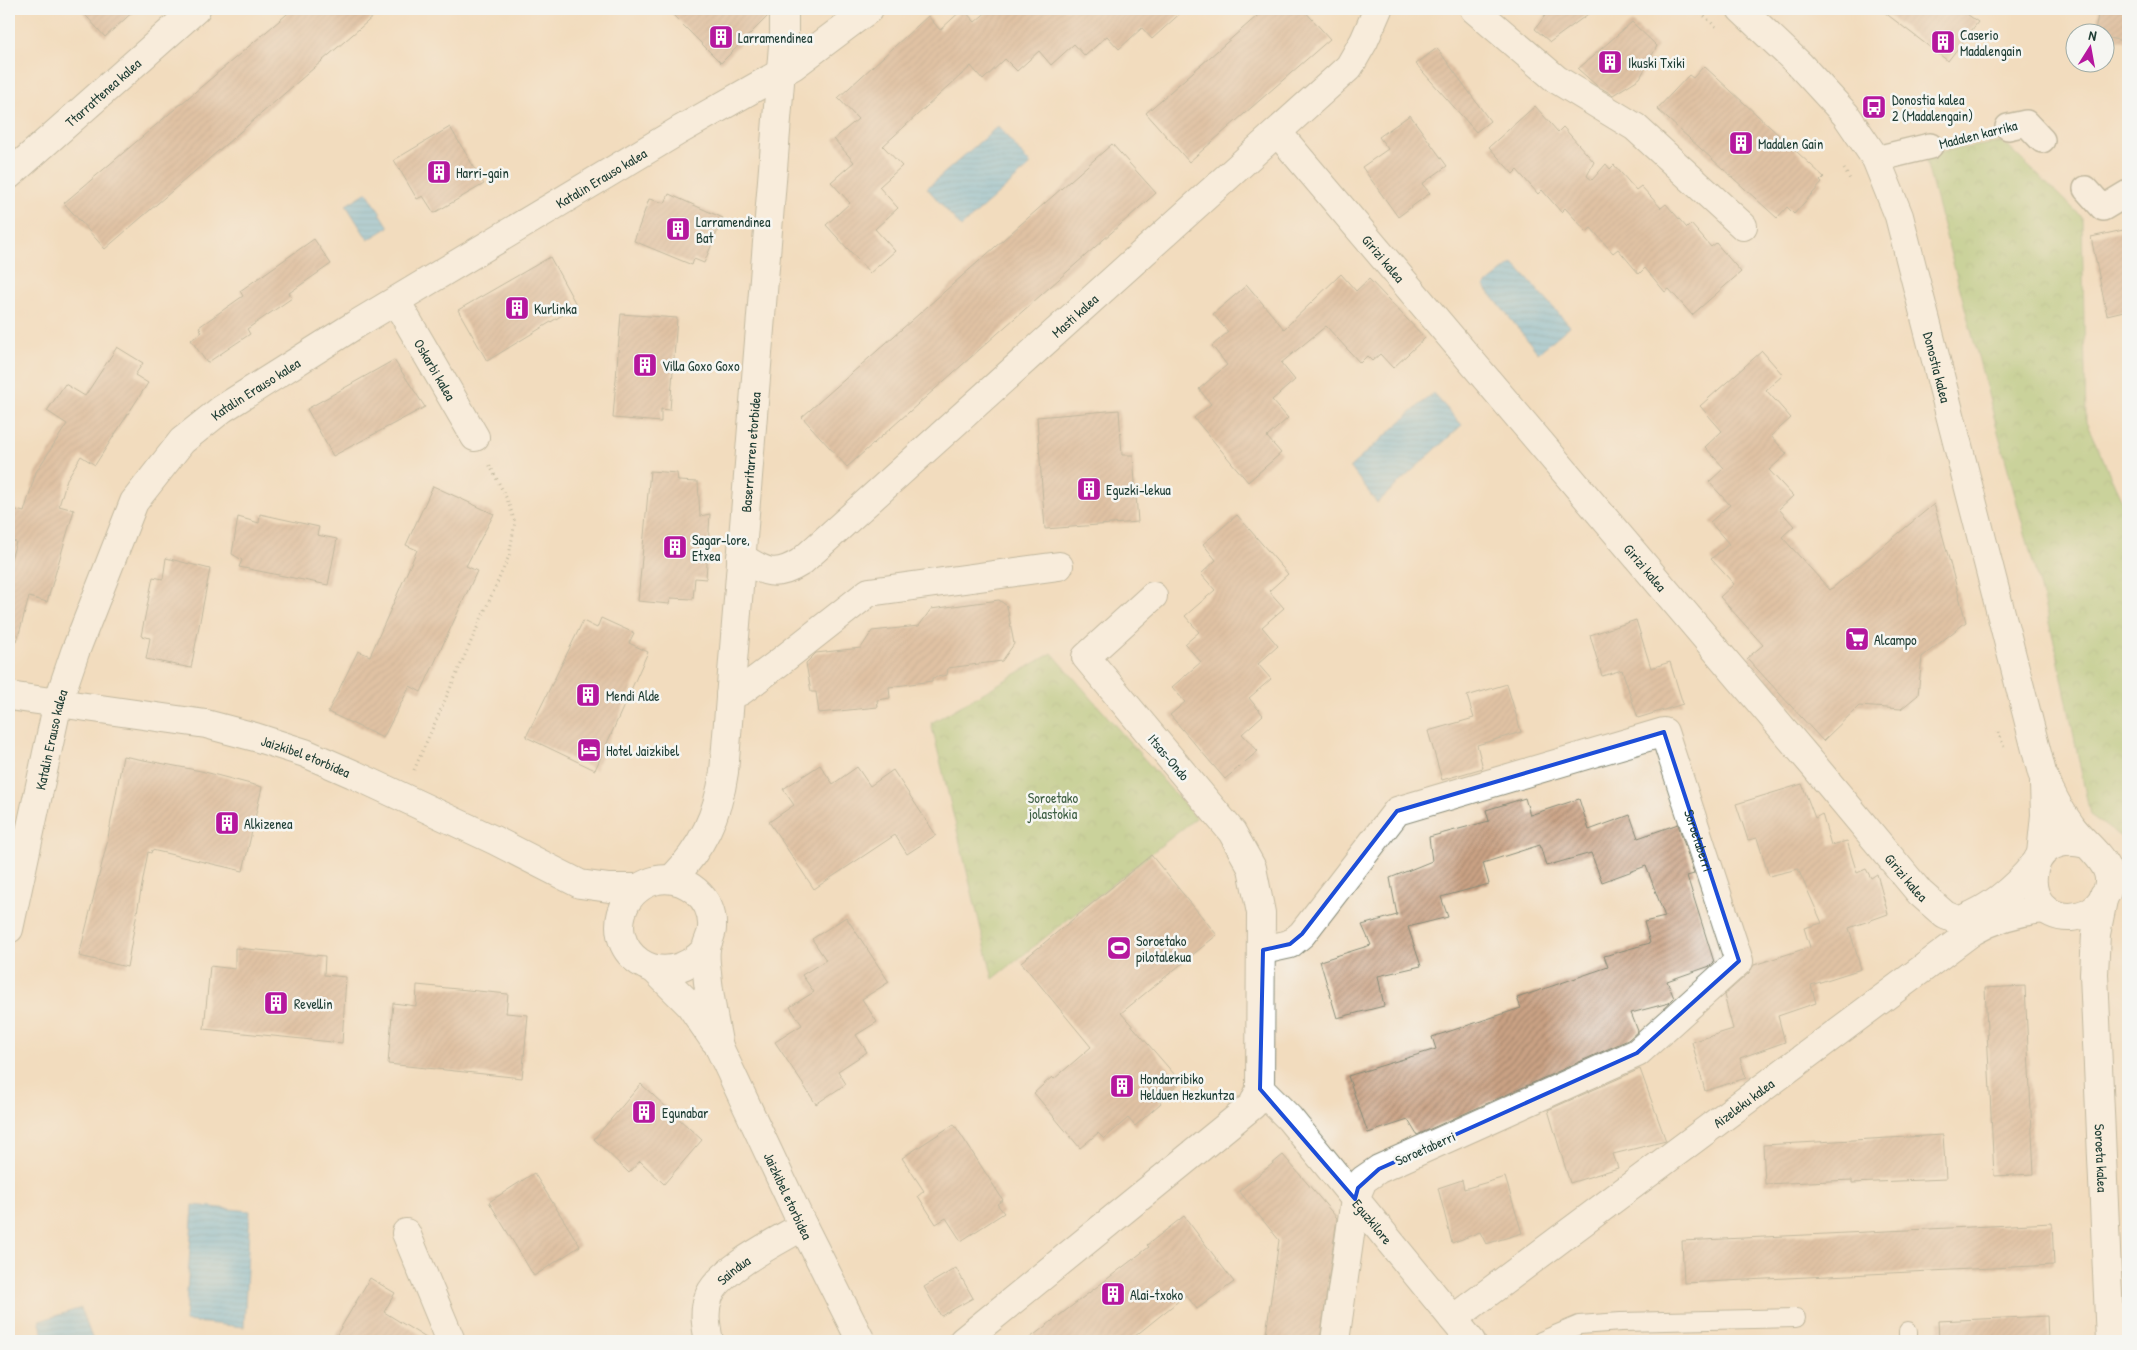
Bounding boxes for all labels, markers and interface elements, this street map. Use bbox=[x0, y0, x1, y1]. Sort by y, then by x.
north arrow bbox=[2064, 22, 2114, 72]
building icon: Larramendinea bbox=[708, 24, 734, 50]
place label: Caserio Madalengain bbox=[1960, 25, 2022, 61]
text: N bbox=[2087, 25, 2099, 45]
place label: Larramendinea bbox=[738, 28, 813, 47]
building icon: Caserio Madalengain bbox=[1930, 29, 1956, 55]
building icon: Ikuski Txiki bbox=[1597, 49, 1623, 75]
street label: Ttarrattenea kalea bbox=[61, 53, 145, 131]
place label: Ikuski Txiki bbox=[1628, 53, 1685, 72]
place label: Donostia kalea 2 (Madalengain) bbox=[1892, 90, 1973, 126]
bus stop icon: Donostia kalea 2 (Madalengain) bbox=[1861, 94, 1887, 120]
street label: Madalen karrika bbox=[1937, 115, 2020, 153]
building icon: Madalen Gain bbox=[1728, 130, 1754, 156]
place label: Madalen Gain bbox=[1758, 134, 1823, 153]
street label: Katalin Erauso kalea bbox=[552, 143, 650, 212]
building icon: Harri-gain bbox=[426, 159, 452, 185]
place label: Harri-gain bbox=[456, 163, 509, 183]
place label: Larramendinea Bat bbox=[696, 212, 771, 247]
building icon: Larramendinea Bat bbox=[665, 216, 691, 242]
street label: Girizi kalea bbox=[1358, 230, 1410, 286]
street label: Masti kalea bbox=[1047, 289, 1102, 341]
building icon: Kurlinka bbox=[504, 295, 530, 321]
place label: Kurlinka bbox=[534, 299, 577, 318]
street label: Donostia kalea bbox=[1920, 330, 1956, 405]
street label: Oskarbi kalea bbox=[410, 335, 461, 404]
street label: Katalin Erauso kalea bbox=[206, 352, 304, 424]
building icon: Villa Goxo Goxo bbox=[632, 352, 658, 378]
place label: Villa Goxo Goxo bbox=[662, 356, 740, 375]
street label: Baserritarren etorbidea bbox=[736, 391, 764, 513]
building icon: Eguzki-lekua bbox=[1076, 476, 1102, 502]
place label: Eguzki-lekua bbox=[1106, 480, 1171, 500]
place label: Sagar-lore, Etxea bbox=[692, 530, 750, 565]
building icon: Sagar-lore, Etxea bbox=[662, 534, 688, 560]
street label: Girizi kalea bbox=[1620, 539, 1672, 595]
supermarket icon: Alcampo bbox=[1844, 626, 1870, 652]
place label: Alcampo bbox=[1874, 630, 1917, 650]
building icon: Mendi Alde bbox=[575, 682, 601, 708]
street label: Katalin Erauso kalea bbox=[30, 686, 71, 792]
place label: Mendi Alde bbox=[606, 686, 660, 705]
street label: Jaizkibel etorbidea bbox=[259, 730, 354, 781]
street label: Itsas-Ondo bbox=[1144, 730, 1194, 785]
hotel icon: Hotel Jaizkibel bbox=[576, 737, 602, 763]
place label: Hotel Jaizkibel bbox=[606, 741, 680, 760]
park label: Soroetako jolastokia bbox=[1027, 788, 1079, 824]
street label: Soroetaberri bbox=[1680, 807, 1718, 874]
building icon: Alkizenea bbox=[214, 810, 240, 836]
place label: Alkizenea bbox=[244, 814, 293, 833]
street label: Girizi kalea bbox=[1881, 849, 1932, 905]
place label: Soroetako pilotalekua bbox=[1136, 931, 1192, 967]
sports icon: Soroetako pilotalekua bbox=[1106, 935, 1132, 961]
building icon: Revellin bbox=[263, 990, 289, 1016]
place label: Revellin bbox=[294, 994, 333, 1013]
place label: Hondarribiko Helduen Hezkuntza bbox=[1140, 1069, 1235, 1104]
building icon: Hondarribiko Helduen Hezkuntza bbox=[1109, 1073, 1135, 1099]
street label: Aizeleku kalea bbox=[1709, 1073, 1778, 1132]
building icon: Egunabar bbox=[631, 1099, 657, 1125]
place label: Egunabar bbox=[662, 1103, 709, 1123]
street label: Soroeta kalea bbox=[2091, 1123, 2113, 1193]
street label: Soroetaberri bbox=[1392, 1126, 1458, 1170]
street label: Jaizkibel etorbidea bbox=[760, 1149, 818, 1243]
street label: Eguzkilore bbox=[1349, 1194, 1398, 1248]
street label: Saindua bbox=[712, 1250, 754, 1288]
building icon: Alai-txoko bbox=[1100, 1281, 1126, 1307]
place label: Alai-txoko bbox=[1130, 1285, 1183, 1304]

